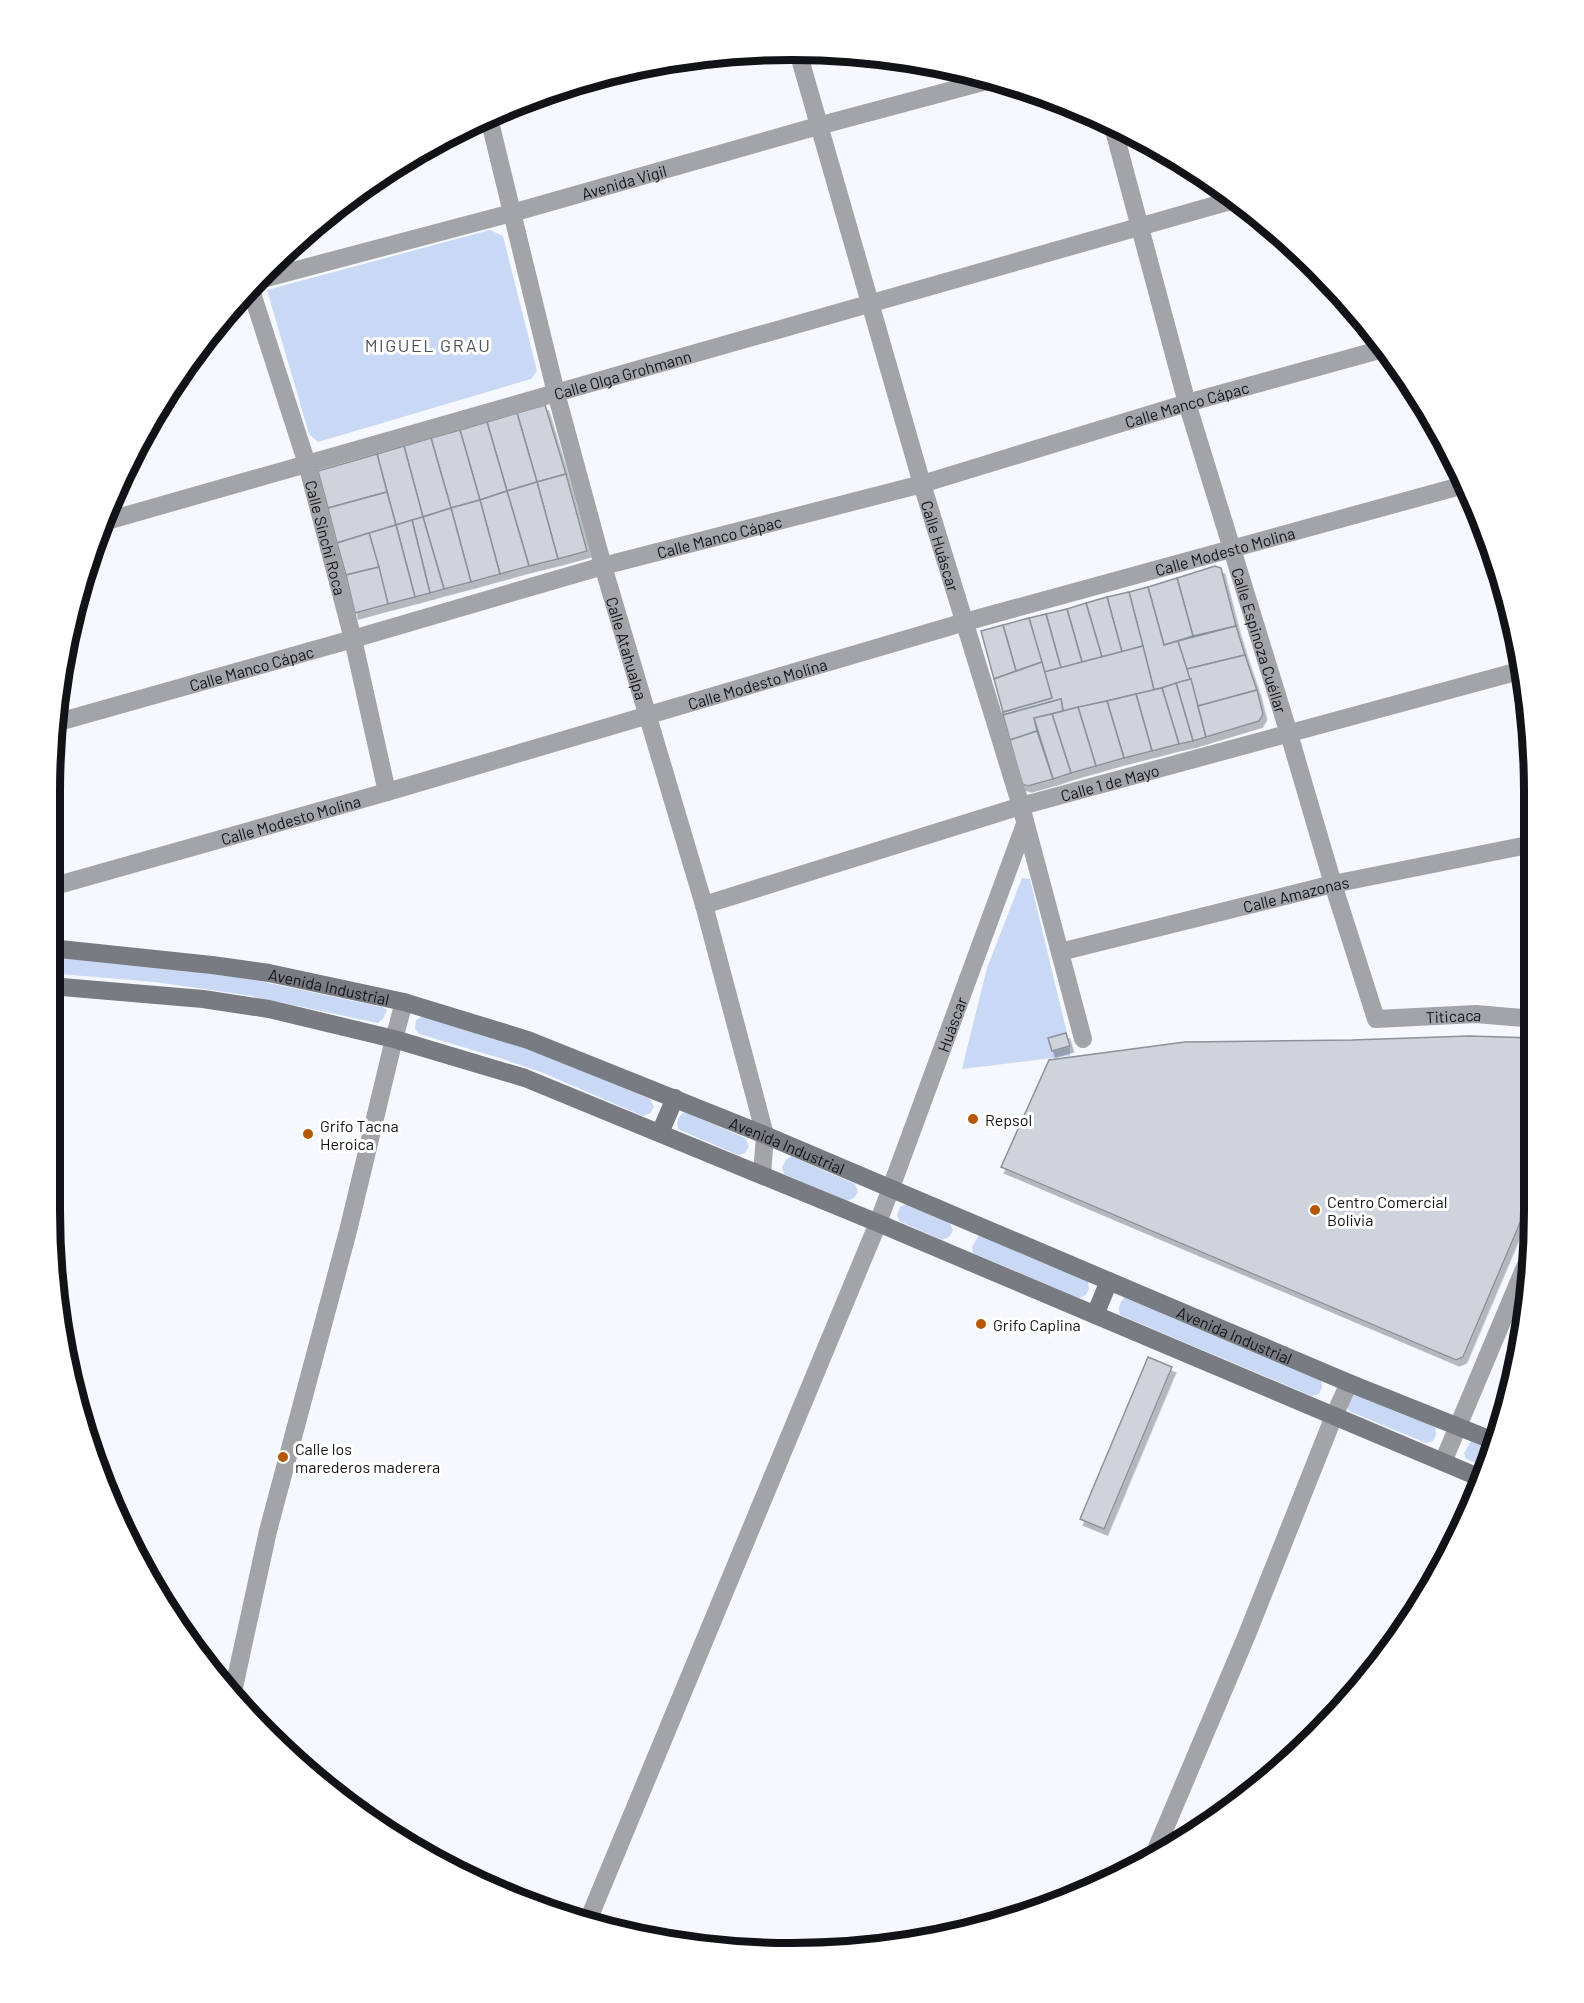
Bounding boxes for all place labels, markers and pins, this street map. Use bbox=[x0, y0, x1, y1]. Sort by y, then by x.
place label: Repsol bbox=[985, 1110, 1032, 1129]
marker: Repsol bbox=[966, 1112, 980, 1126]
place label: Grifo Tacna Heroica bbox=[320, 1116, 399, 1153]
marker: Grifo Tacna Heroica bbox=[301, 1127, 315, 1141]
place label: Centro Comercial Bolivia bbox=[1327, 1192, 1447, 1229]
marker: Centro Comercial Bolivia bbox=[1308, 1203, 1322, 1217]
place label: Grifo Caplina bbox=[993, 1315, 1081, 1334]
marker: Grifo Caplina bbox=[974, 1317, 988, 1331]
place label: Calle los marederos maderera bbox=[295, 1439, 440, 1476]
marker: Calle los marederos maderera bbox=[276, 1450, 290, 1464]

